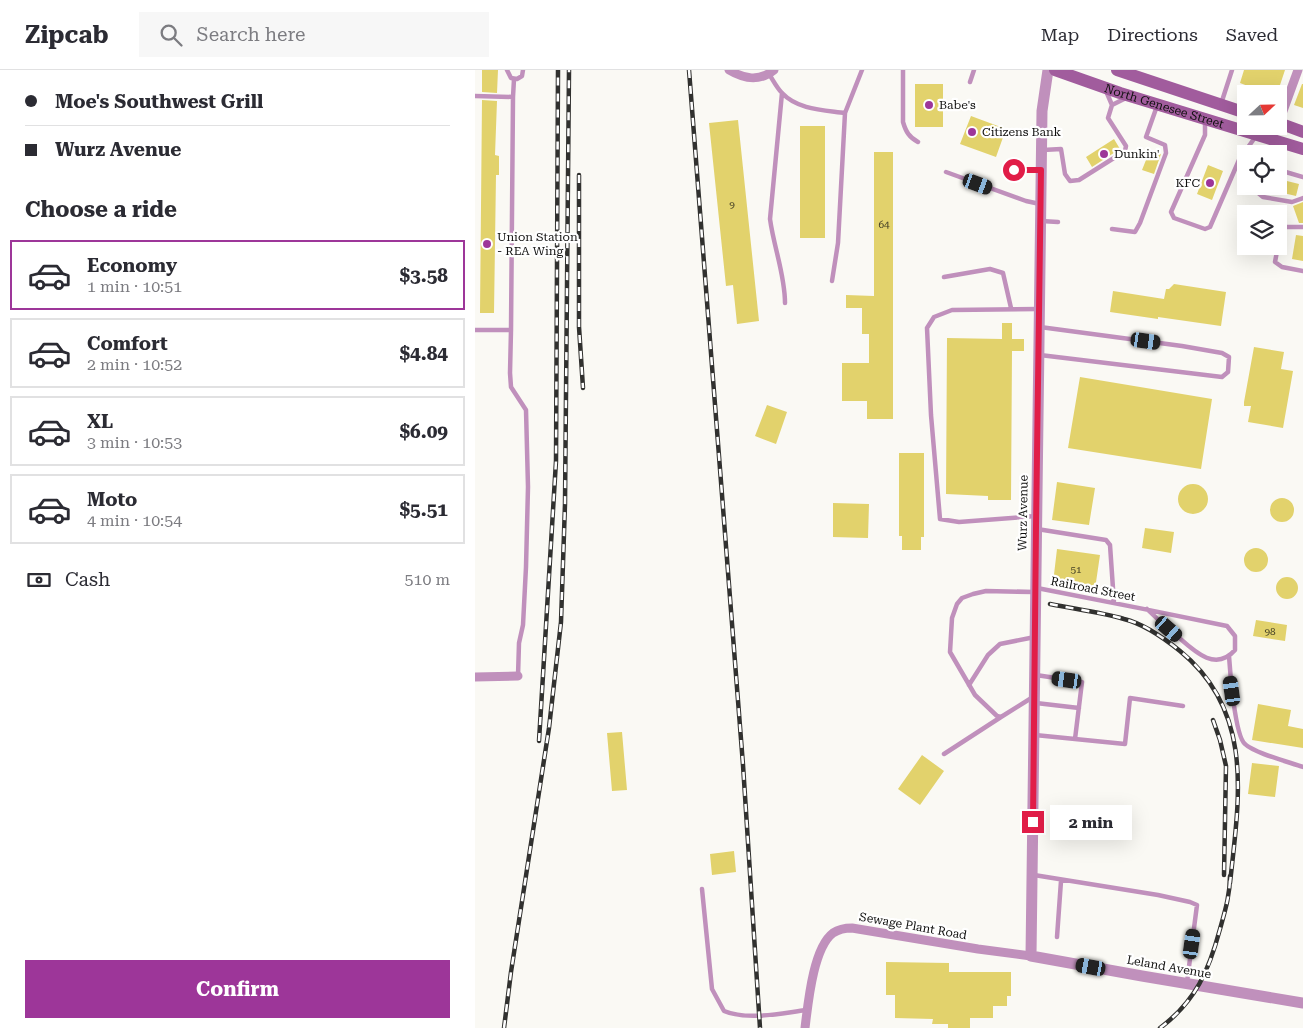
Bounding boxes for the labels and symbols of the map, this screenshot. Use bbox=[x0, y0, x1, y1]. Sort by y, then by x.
street label: North Genesee Street bbox=[1103, 81, 1226, 131]
north arrow bbox=[1237, 85, 1287, 135]
place label: Babe's bbox=[939, 98, 976, 112]
marker: Babe's bbox=[923, 99, 935, 111]
place label: Citizens Bank bbox=[982, 125, 1062, 139]
marker: Citizens Bank bbox=[966, 126, 978, 138]
place label: Dunkin' bbox=[1114, 147, 1160, 161]
marker: Dunkin' bbox=[1098, 148, 1110, 160]
route start bbox=[1003, 159, 1025, 181]
car bbox=[961, 172, 994, 196]
place label: KFC bbox=[1176, 176, 1200, 190]
marker: KFC bbox=[1204, 177, 1216, 189]
house number: 9 bbox=[729, 199, 735, 210]
house number: 64 bbox=[878, 219, 890, 230]
place label: Union Station - REA Wing bbox=[497, 230, 578, 258]
marker: Union Station - REA Wing bbox=[481, 238, 493, 250]
car bbox=[1130, 331, 1161, 351]
street label: Wurz Avenue bbox=[1015, 474, 1031, 551]
house number: 51 bbox=[1070, 564, 1082, 575]
street label: Railroad Street bbox=[1050, 574, 1137, 604]
car bbox=[1152, 613, 1185, 645]
house number: 98 bbox=[1264, 626, 1276, 637]
car bbox=[1051, 670, 1082, 690]
car bbox=[1222, 675, 1241, 707]
callout: 2 min bbox=[1051, 804, 1133, 840]
route end bbox=[1022, 811, 1044, 833]
street label: Sewage Plant Road bbox=[858, 910, 968, 942]
car bbox=[1182, 928, 1201, 960]
street label: Leland Avenue bbox=[1126, 953, 1213, 981]
car bbox=[1074, 957, 1107, 977]

